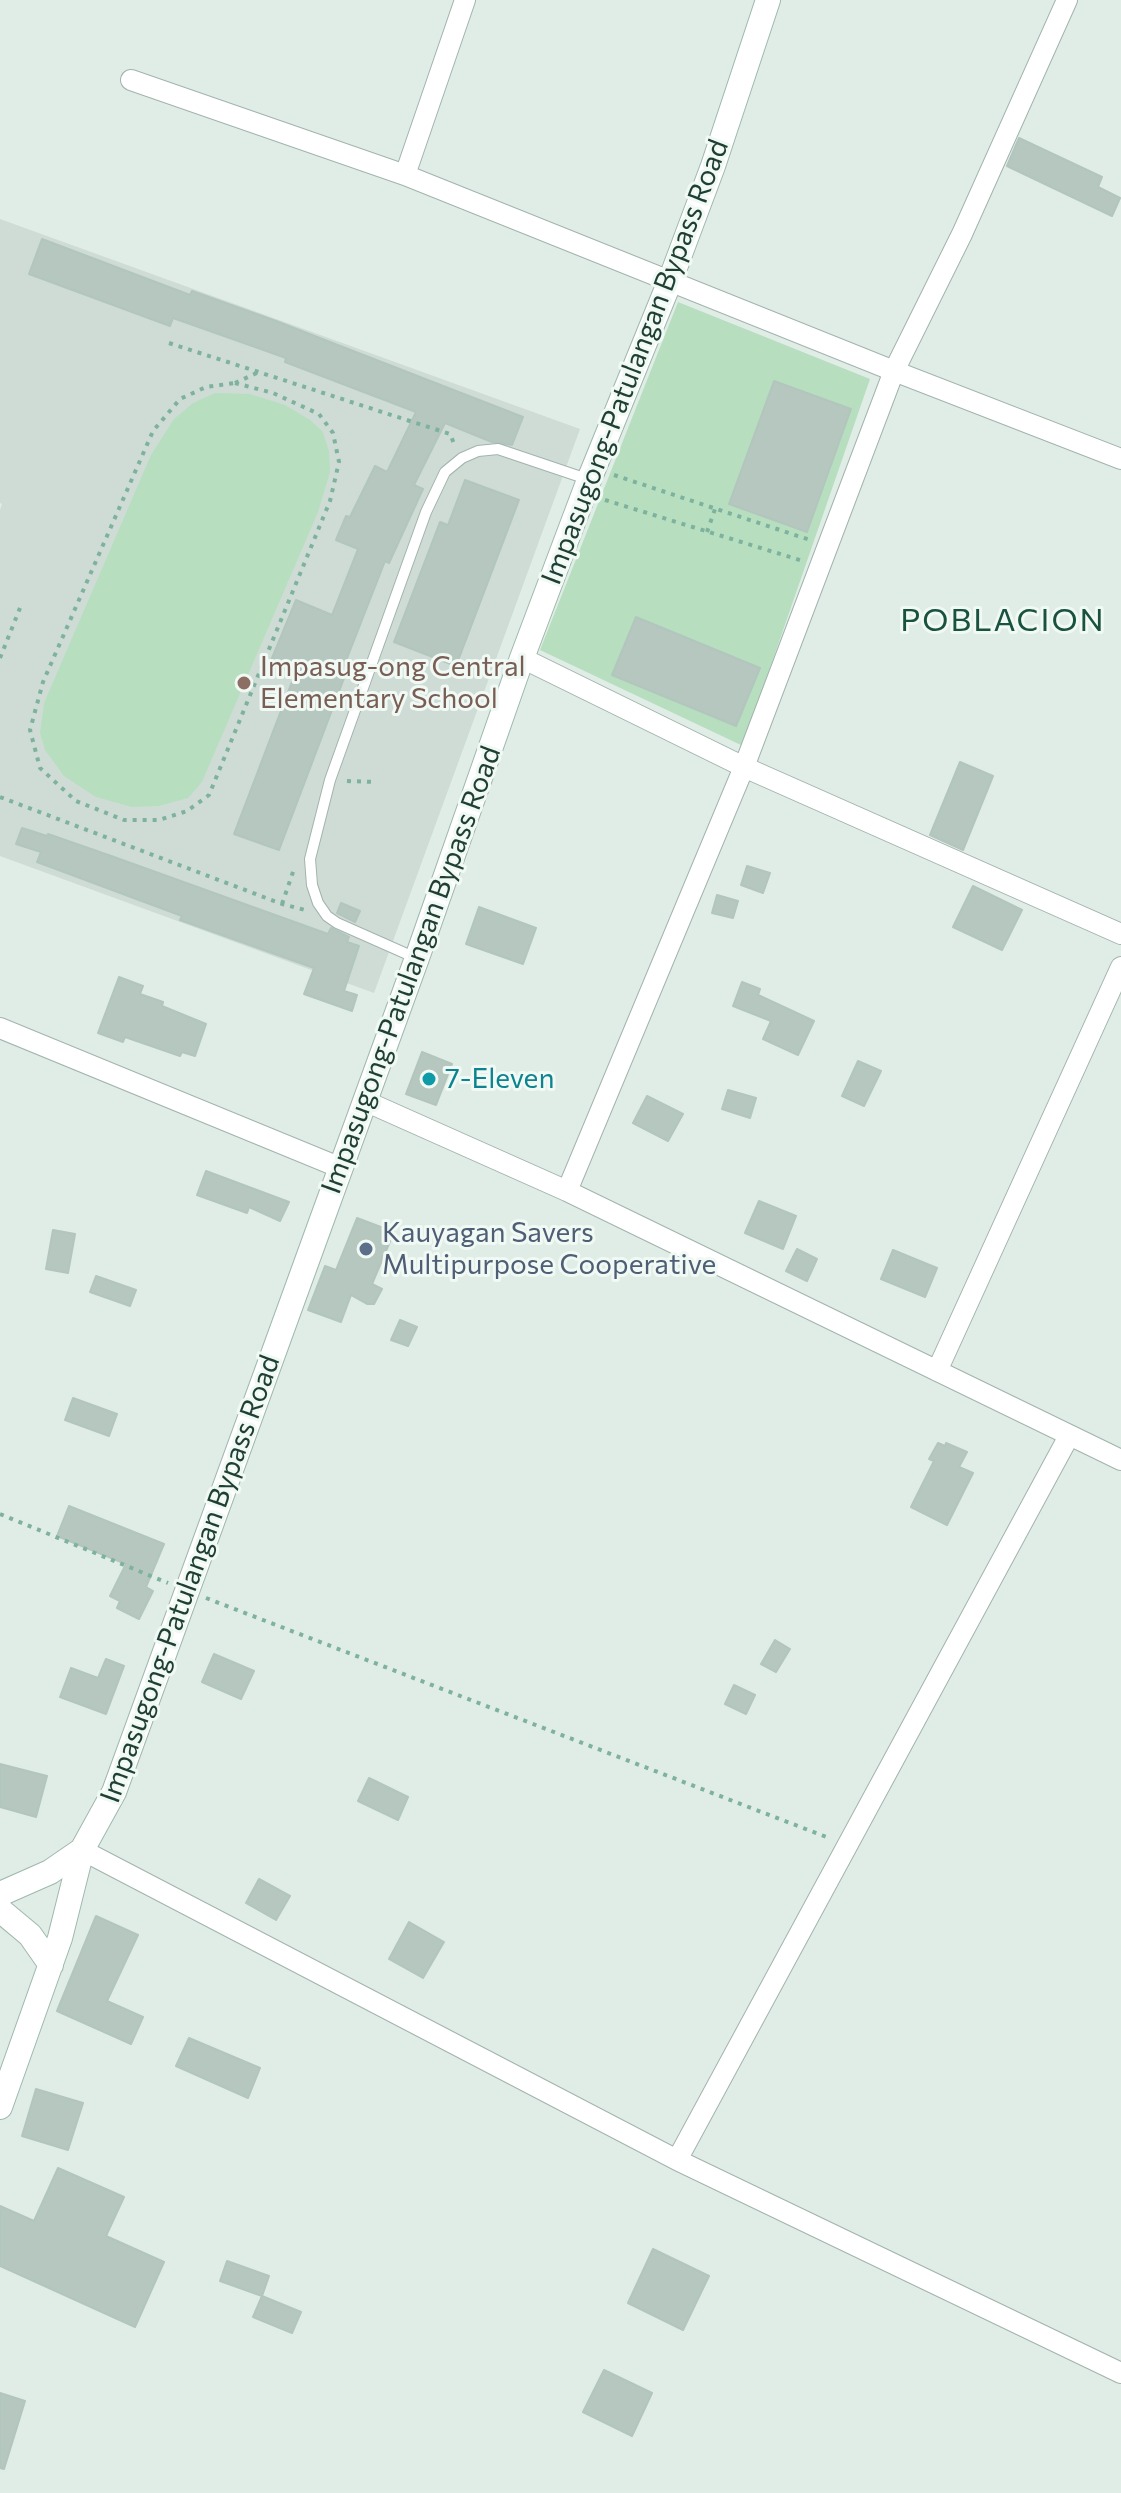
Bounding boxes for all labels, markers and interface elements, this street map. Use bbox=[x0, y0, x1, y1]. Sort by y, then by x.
street label: Impasugong-Patulangan Bypass Road bbox=[534, 135, 736, 589]
district label: POBLACION bbox=[900, 601, 1106, 639]
place label: Impasug-ong Central Elementary School bbox=[260, 650, 526, 716]
marker: Impasug-ong Central Elementary School bbox=[235, 674, 253, 692]
street label: Impasugong-Patulangan Bypass Road bbox=[314, 742, 508, 1198]
place label: 7-Eleven bbox=[445, 1062, 554, 1096]
marker: 7-Eleven bbox=[420, 1070, 438, 1088]
place label: Kauyagan Savers Multipurpose Cooperative bbox=[382, 1216, 716, 1282]
marker: Kauyagan Savers Multipurpose Cooperative bbox=[357, 1240, 375, 1258]
street label: Impasugong-Patulangan Bypass Road bbox=[93, 1351, 287, 1807]

